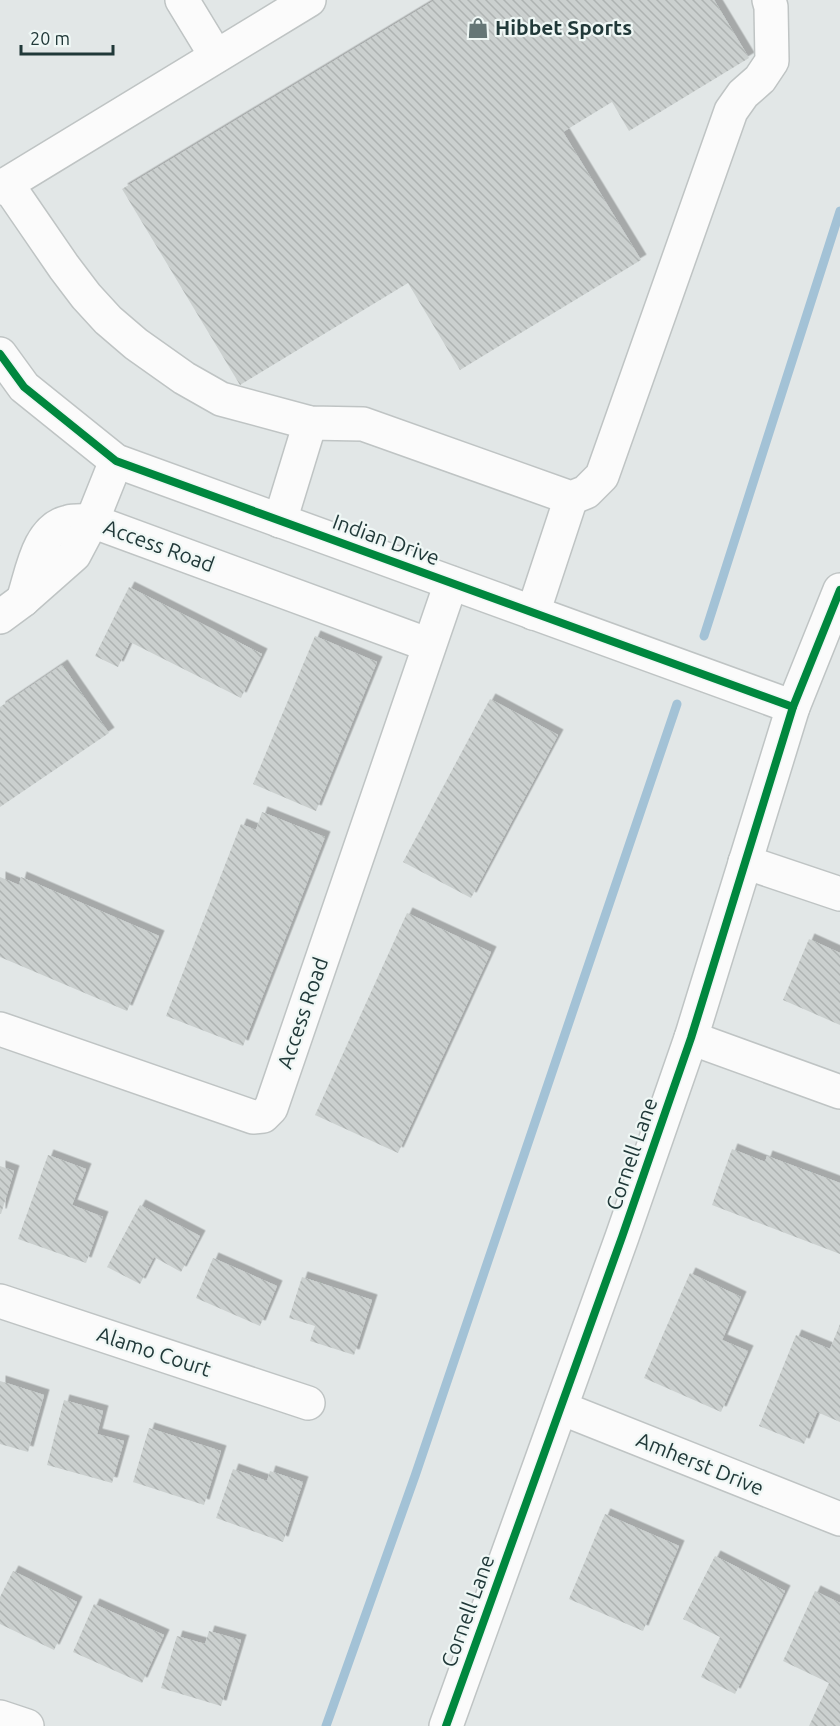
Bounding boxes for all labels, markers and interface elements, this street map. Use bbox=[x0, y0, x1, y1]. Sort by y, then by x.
place label: Hibbet Sports bbox=[495, 15, 632, 39]
shop icon: Hibbet Sports bbox=[466, 16, 490, 40]
scale bar bbox=[21, 18, 112, 56]
text: 20 m bbox=[30, 28, 70, 48]
street label: Indian Drive bbox=[330, 509, 443, 569]
street label: Access Road bbox=[101, 514, 218, 576]
street label: Access Road bbox=[272, 954, 332, 1071]
street label: Cornell Lane bbox=[601, 1094, 662, 1213]
street label: Alamo Court bbox=[94, 1321, 214, 1381]
street label: Amherst Drive bbox=[633, 1427, 768, 1500]
street label: Cornell Lane bbox=[436, 1551, 498, 1670]

